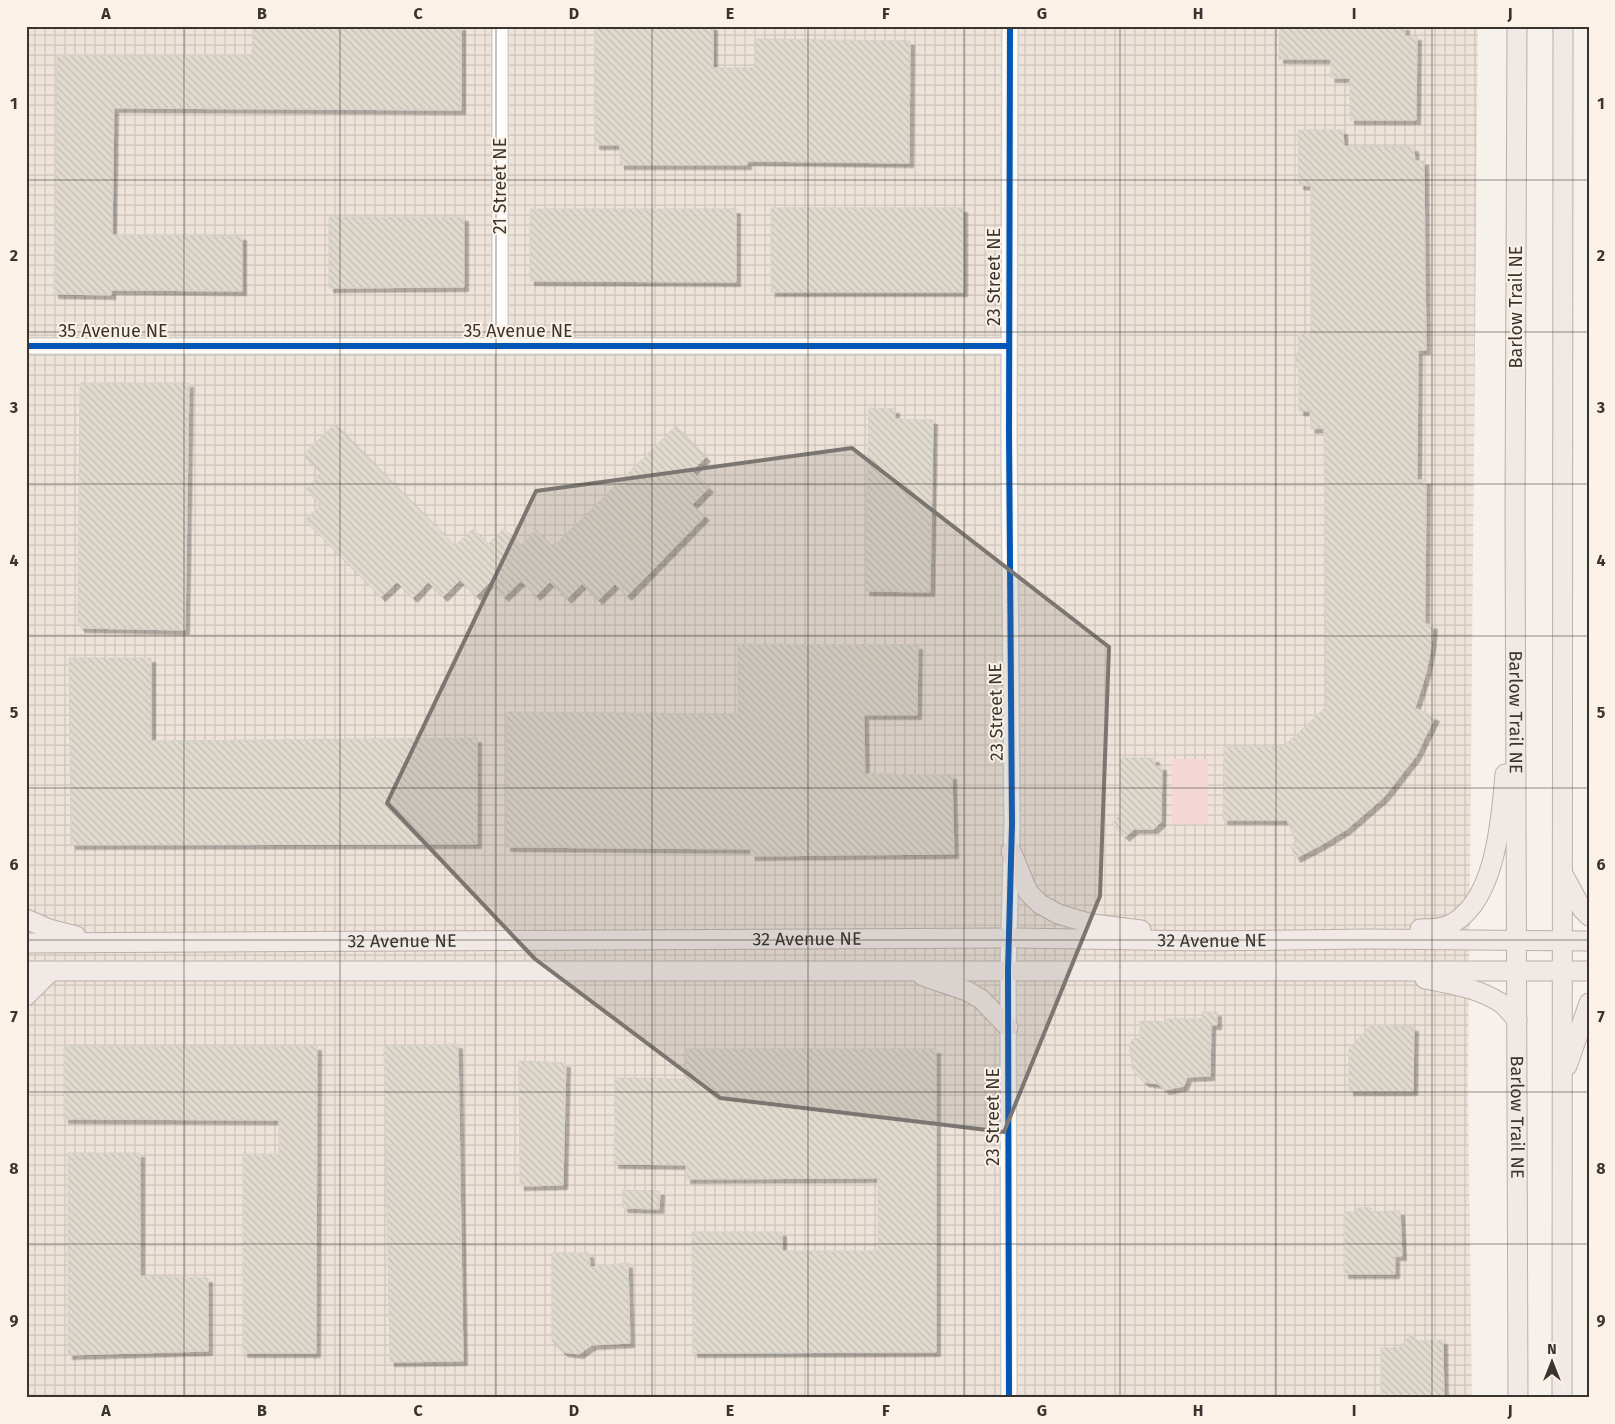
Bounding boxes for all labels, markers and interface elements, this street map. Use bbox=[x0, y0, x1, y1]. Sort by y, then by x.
text: A bbox=[100, 4, 111, 23]
text: B bbox=[257, 4, 267, 23]
text: C bbox=[413, 4, 423, 23]
text: D bbox=[569, 4, 579, 23]
text: E bbox=[726, 4, 734, 23]
text: F bbox=[882, 4, 890, 23]
text: G bbox=[1037, 4, 1047, 23]
text: H bbox=[1193, 4, 1203, 23]
text: I bbox=[1352, 4, 1356, 23]
text: J bbox=[1506, 4, 1513, 23]
text: 1 bbox=[10, 94, 18, 113]
text: 1 bbox=[1597, 94, 1605, 113]
street label: 21 Street NE bbox=[489, 138, 511, 234]
street label: 23 Street NE bbox=[983, 228, 1005, 326]
text: 2 bbox=[10, 246, 18, 265]
street label: Barlow Trail NE bbox=[1505, 246, 1527, 368]
text: 2 bbox=[1597, 246, 1605, 265]
street label: 35 Avenue NE bbox=[58, 320, 168, 342]
street label: 35 Avenue NE bbox=[463, 320, 573, 342]
text: 3 bbox=[9, 398, 18, 417]
text: 3 bbox=[1596, 398, 1605, 417]
text: 4 bbox=[9, 551, 19, 570]
text: 4 bbox=[1596, 551, 1606, 570]
street label: Barlow Trail NE bbox=[1504, 650, 1527, 774]
street label: 23 Street NE bbox=[984, 663, 1008, 761]
text: 5 bbox=[10, 703, 19, 722]
text: 5 bbox=[1597, 703, 1606, 722]
text: 6 bbox=[9, 855, 19, 874]
text: 6 bbox=[1596, 855, 1606, 874]
street label: 32 Avenue NE bbox=[752, 928, 862, 950]
street label: 32 Avenue NE bbox=[1157, 929, 1267, 952]
street label: 32 Avenue NE bbox=[347, 930, 457, 952]
text: 7 bbox=[10, 1007, 18, 1026]
text: 7 bbox=[1597, 1007, 1605, 1026]
street label: Barlow Trail NE bbox=[1506, 1055, 1528, 1179]
street label: 23 Street NE bbox=[982, 1068, 1004, 1166]
text: 8 bbox=[9, 1159, 19, 1178]
text: 8 bbox=[1596, 1159, 1606, 1178]
text: 9 bbox=[10, 1311, 19, 1330]
text: 9 bbox=[1597, 1311, 1606, 1330]
north arrow bbox=[1528, 1336, 1578, 1386]
text: N bbox=[1547, 1341, 1557, 1358]
text: A bbox=[100, 1401, 111, 1420]
text: B bbox=[257, 1401, 267, 1420]
text: C bbox=[413, 1401, 423, 1420]
text: D bbox=[569, 1401, 579, 1420]
text: E bbox=[726, 1401, 734, 1420]
text: F bbox=[882, 1401, 890, 1420]
text: G bbox=[1037, 1401, 1047, 1420]
text: H bbox=[1193, 1401, 1203, 1420]
text: I bbox=[1352, 1401, 1356, 1420]
text: J bbox=[1506, 1401, 1513, 1420]

